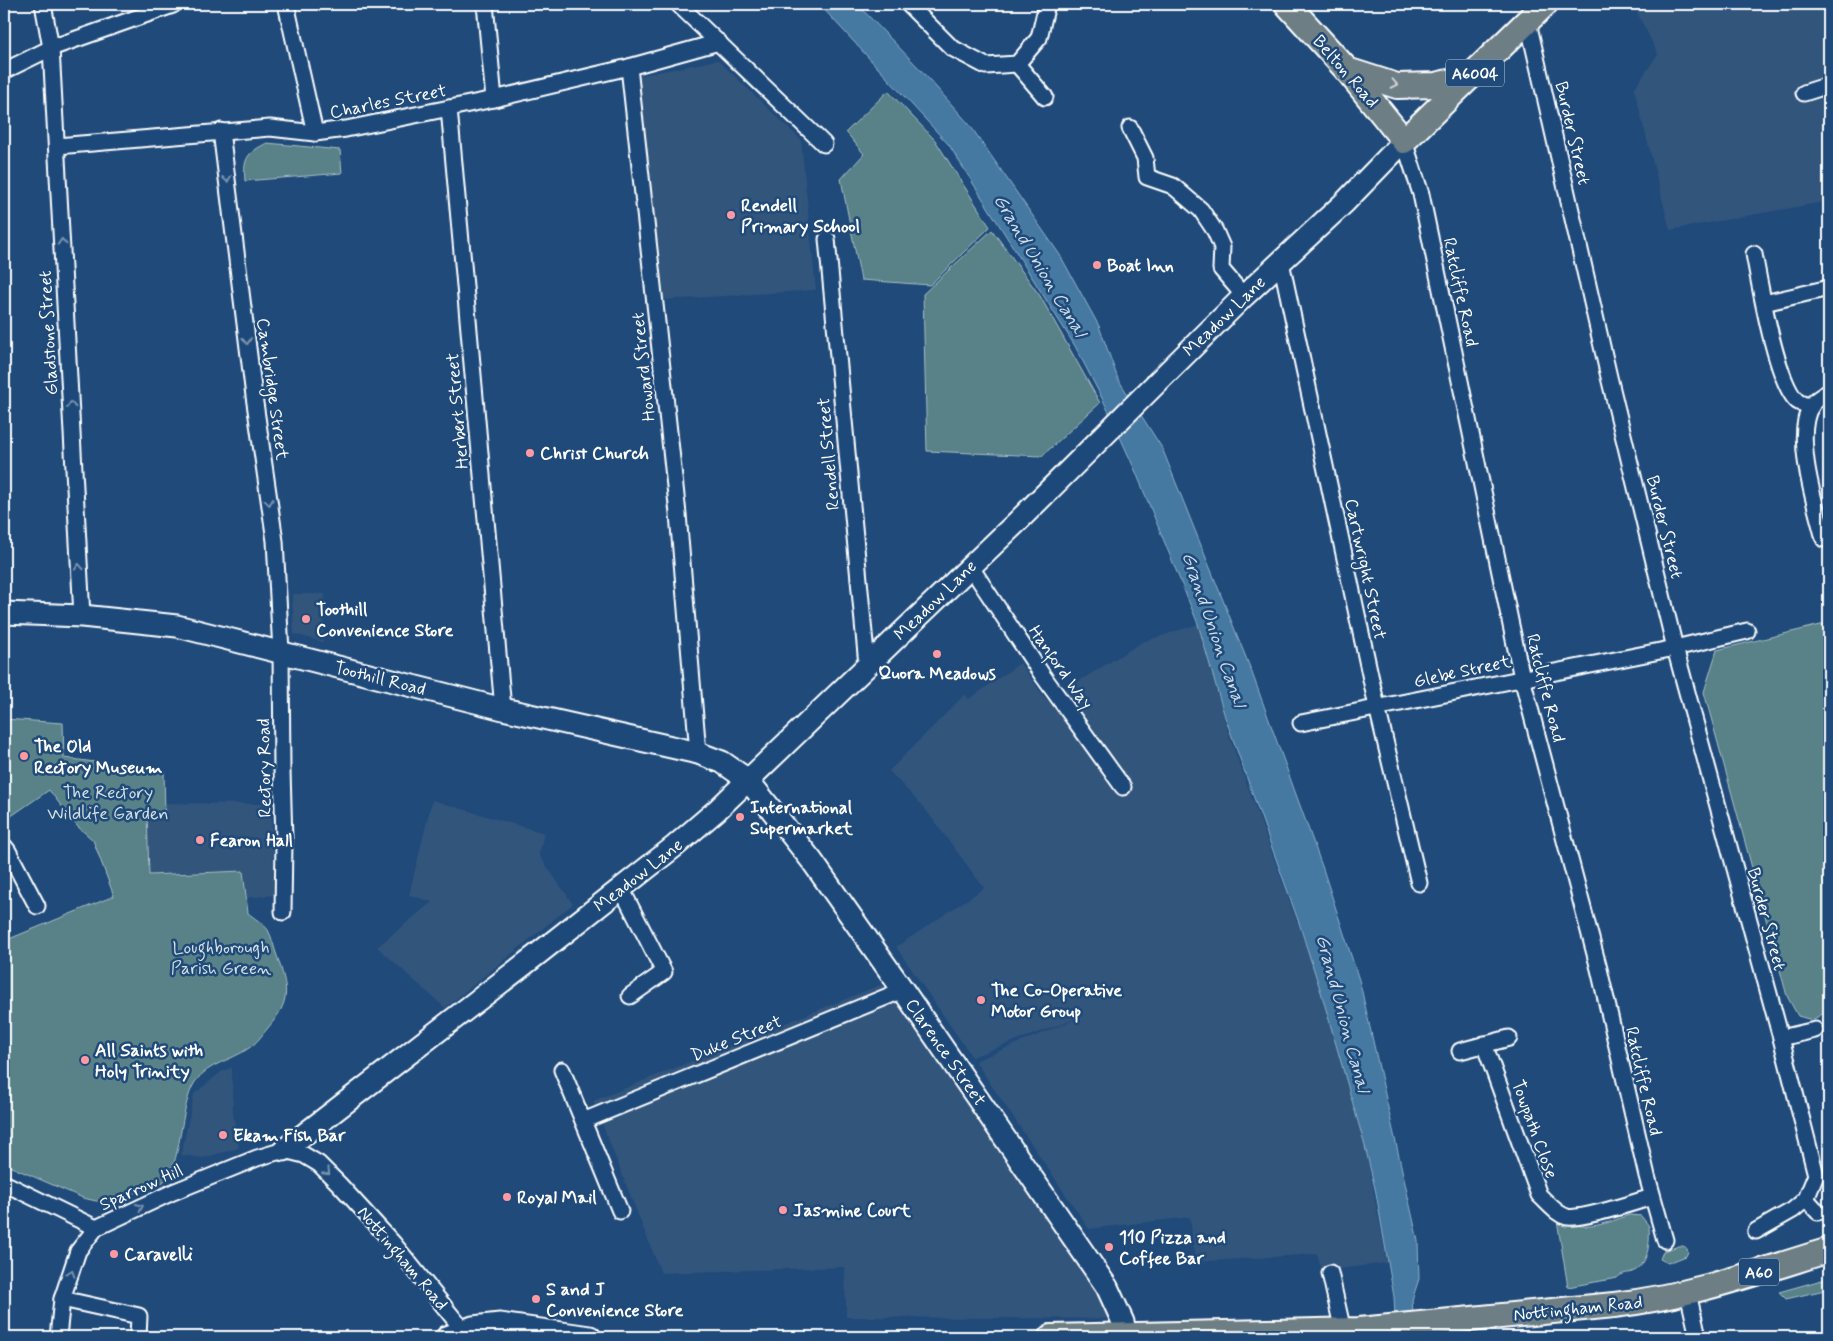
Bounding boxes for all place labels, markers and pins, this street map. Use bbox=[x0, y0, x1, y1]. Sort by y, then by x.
place label: Rendell Primary School bbox=[741, 194, 860, 239]
marker: Rendell Primary School bbox=[725, 209, 737, 221]
place label: Boat Inn bbox=[1107, 254, 1174, 278]
marker: Boat Inn bbox=[1091, 259, 1103, 271]
place label: Christ Church bbox=[540, 442, 649, 466]
marker: Christ Church bbox=[524, 447, 536, 459]
place label: Toothill Convenience Store bbox=[316, 598, 454, 643]
marker: Toothill Convenience Store bbox=[300, 613, 312, 625]
marker: Quora Meadows bbox=[931, 648, 943, 660]
place label: Quora Meadows bbox=[878, 662, 996, 686]
place label: The Old Rectory Museum bbox=[34, 735, 163, 780]
marker: The Old Rectory Museum bbox=[18, 750, 30, 762]
place label: International Supermarket bbox=[750, 796, 853, 841]
marker: International Supermarket bbox=[734, 811, 746, 823]
place label: Fearon Hall bbox=[210, 829, 293, 853]
marker: Fearon Hall bbox=[194, 834, 206, 846]
place label: The Co-Operative Motor Group bbox=[991, 979, 1122, 1024]
marker: The Co-Operative Motor Group bbox=[975, 994, 987, 1006]
place label: All Saints with Holy Trinity bbox=[95, 1039, 203, 1084]
marker: All Saints with Holy Trinity bbox=[79, 1054, 91, 1066]
place label: Ekam Fish Bar bbox=[233, 1124, 346, 1148]
marker: Ekam Fish Bar bbox=[217, 1129, 229, 1141]
place label: Royal Mail bbox=[517, 1186, 597, 1210]
marker: Royal Mail bbox=[501, 1191, 513, 1203]
place label: Jasmine Court bbox=[793, 1199, 911, 1223]
marker: Jasmine Court bbox=[777, 1204, 789, 1216]
place label: 110 Pizza and Coffee Bar bbox=[1119, 1226, 1226, 1271]
marker: 110 Pizza and Coffee Bar bbox=[1103, 1241, 1115, 1253]
place label: Caravelli bbox=[124, 1243, 193, 1267]
marker: Caravelli bbox=[108, 1248, 120, 1260]
place label: S and J Convenience Store bbox=[546, 1278, 684, 1323]
marker: S and J Convenience Store bbox=[530, 1293, 542, 1305]

